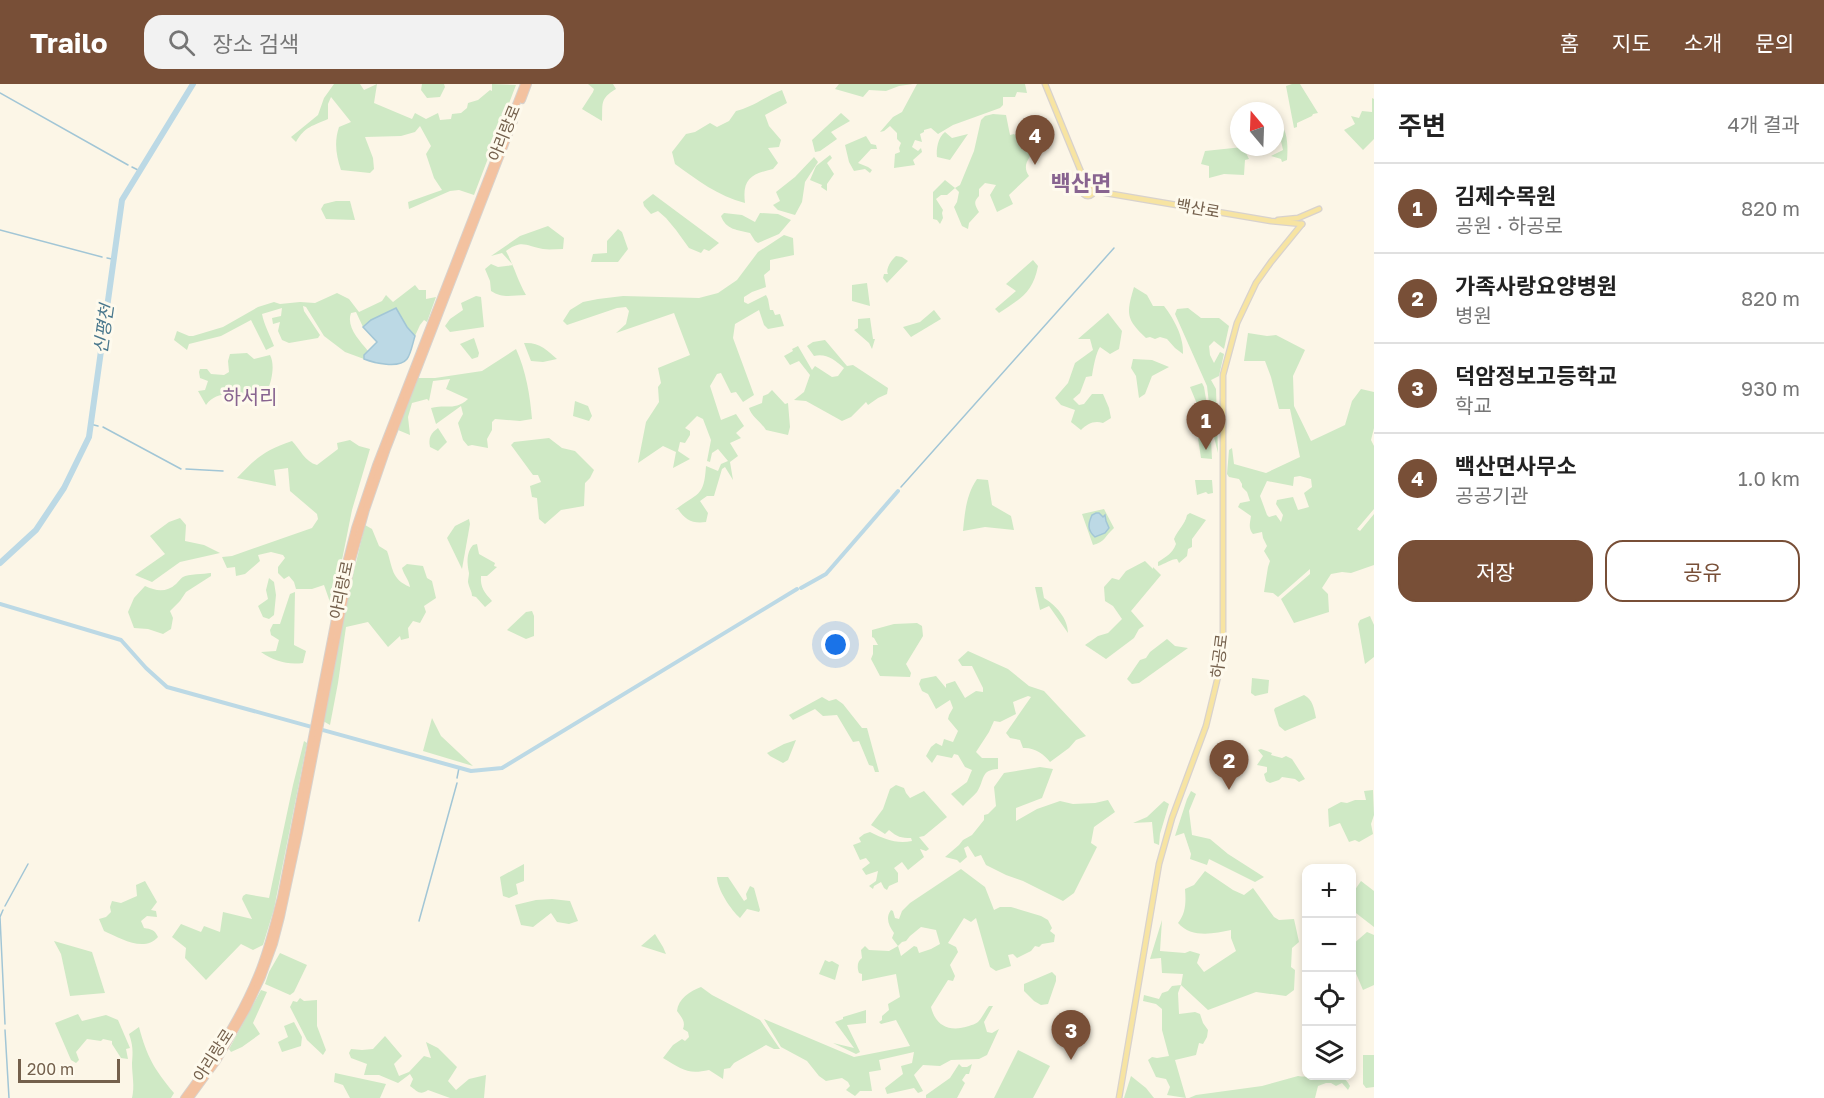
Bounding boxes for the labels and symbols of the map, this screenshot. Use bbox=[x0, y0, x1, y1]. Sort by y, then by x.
street label: 아리랑로 bbox=[484, 102, 524, 164]
north arrow bbox=[1230, 102, 1284, 156]
pin: 4 bbox=[1016, 116, 1054, 165]
district label: 백산면 bbox=[1051, 169, 1111, 196]
street label: 백산로 bbox=[1175, 194, 1222, 222]
water label: 신평천 bbox=[89, 300, 118, 355]
district label: 하서리 bbox=[222, 384, 278, 408]
pin: 1 bbox=[1186, 400, 1226, 450]
street label: 아리랑로 bbox=[325, 559, 357, 621]
your location bbox=[821, 630, 850, 659]
street label: 하공로 bbox=[1206, 633, 1232, 679]
pin: 2 bbox=[1210, 740, 1248, 790]
pin: 3 bbox=[1052, 1010, 1090, 1060]
street label: 아리랑로 bbox=[189, 1025, 238, 1085]
scale bar bbox=[18, 1056, 120, 1084]

